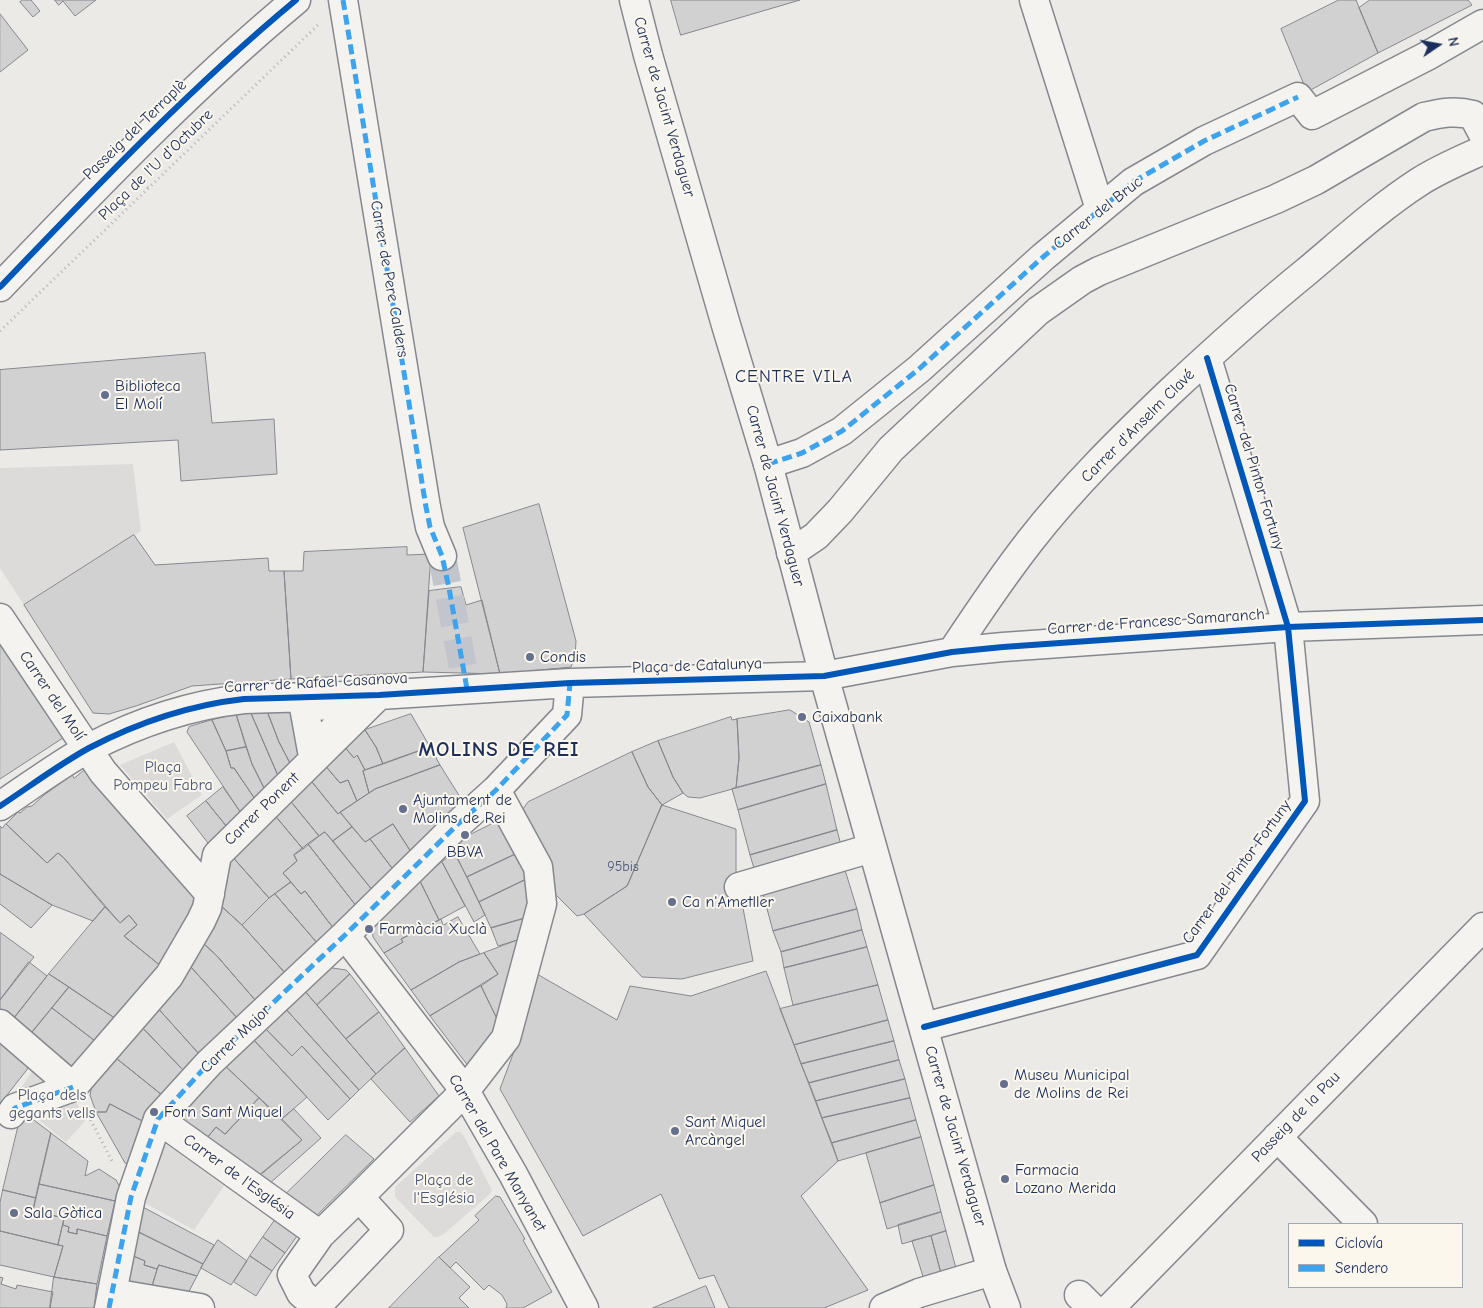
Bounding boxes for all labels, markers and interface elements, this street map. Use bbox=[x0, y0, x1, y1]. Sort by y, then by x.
street label: Carrer de Jacint Verdaguer bbox=[629, 14, 699, 200]
north arrow bbox=[1413, 20, 1463, 70]
text: N bbox=[1444, 36, 1462, 48]
street label: Passeig del Terraplè bbox=[79, 76, 191, 184]
street label: Plaça de l'U d'Octubre bbox=[95, 105, 217, 225]
street label: Carrer del Bruc bbox=[1050, 172, 1146, 254]
street label: Carrer de Pere Calders bbox=[366, 199, 412, 359]
street label: Carrer d'Anselm Clavé bbox=[1077, 365, 1199, 487]
district label: CENTRE VILA bbox=[734, 366, 854, 388]
place label: Biblioteca El Molí bbox=[115, 376, 181, 414]
street label: Carrer del Pintor Fortuny bbox=[1220, 381, 1288, 553]
marker: Biblioteca El Molí bbox=[99, 389, 111, 401]
street label: Carrer de Jacint Verdaguer bbox=[742, 403, 808, 589]
street label: Carrer de Francesc Samaranch bbox=[1047, 605, 1265, 639]
street label: Carrer del Molí bbox=[15, 647, 89, 745]
place label: Condis bbox=[540, 647, 586, 667]
marker: Condis bbox=[524, 651, 536, 663]
street label: Plaça de Catalunya bbox=[632, 654, 762, 678]
street label: Carrer de Rafael Casanova bbox=[224, 669, 408, 697]
place label: Caixabank bbox=[812, 707, 883, 727]
marker: Caixabank bbox=[796, 711, 808, 723]
district label: MOLINS DE REI bbox=[417, 737, 581, 763]
park label: Plaça Pompeu Fabra bbox=[113, 757, 213, 795]
street label: Carrer Ponent bbox=[220, 768, 304, 850]
place label: Ajuntament de Molins de Rei bbox=[413, 790, 512, 828]
street label: Carrer del Pintor Fortuny bbox=[1178, 796, 1296, 948]
marker: Ajuntament de Molins de Rei bbox=[397, 803, 409, 815]
marker: BBVA bbox=[459, 829, 471, 841]
place label: BBVA bbox=[447, 842, 483, 862]
house number: 95bis bbox=[607, 859, 639, 875]
place label: Ca n'Ametller bbox=[682, 892, 774, 912]
marker: Ca n'Ametller bbox=[666, 896, 678, 908]
place label: Farmàcia Xuclà bbox=[379, 919, 487, 939]
marker: Farmàcia Xuclà bbox=[363, 923, 375, 935]
street label: Carrer Major bbox=[197, 1001, 275, 1077]
street label: Carrer de Jacint Verdaguer bbox=[920, 1043, 990, 1229]
place label: Museu Municipal de Molins de Rei bbox=[1014, 1065, 1129, 1103]
street label: Passeig de la Pau bbox=[1248, 1068, 1344, 1166]
street label: Carrer del Pare Manyanet bbox=[444, 1071, 550, 1235]
marker: Museu Municipal de Molins de Rei bbox=[998, 1078, 1010, 1090]
park label: Plaça dels gegants vells bbox=[9, 1085, 95, 1123]
place label: Forn Sant Miquel bbox=[164, 1102, 282, 1122]
marker: Forn Sant Miquel bbox=[148, 1106, 160, 1118]
place label: Sant Miquel Arcàngel bbox=[685, 1112, 766, 1150]
marker: Sant Miquel Arcàngel bbox=[669, 1125, 681, 1137]
street label: Carrer de l'Església bbox=[179, 1130, 299, 1224]
place label: Farmacia Lozano Merida bbox=[1015, 1160, 1116, 1198]
park label: Plaça de l'Església bbox=[413, 1170, 475, 1208]
marker: Farmacia Lozano Merida bbox=[999, 1173, 1011, 1185]
place label: Sala Gòtica bbox=[24, 1203, 102, 1223]
marker: Sala Gòtica bbox=[8, 1207, 20, 1219]
legend bbox=[1288, 1223, 1463, 1288]
text: Ciclovía bbox=[1335, 1234, 1383, 1252]
text: Sendero bbox=[1335, 1259, 1388, 1277]

